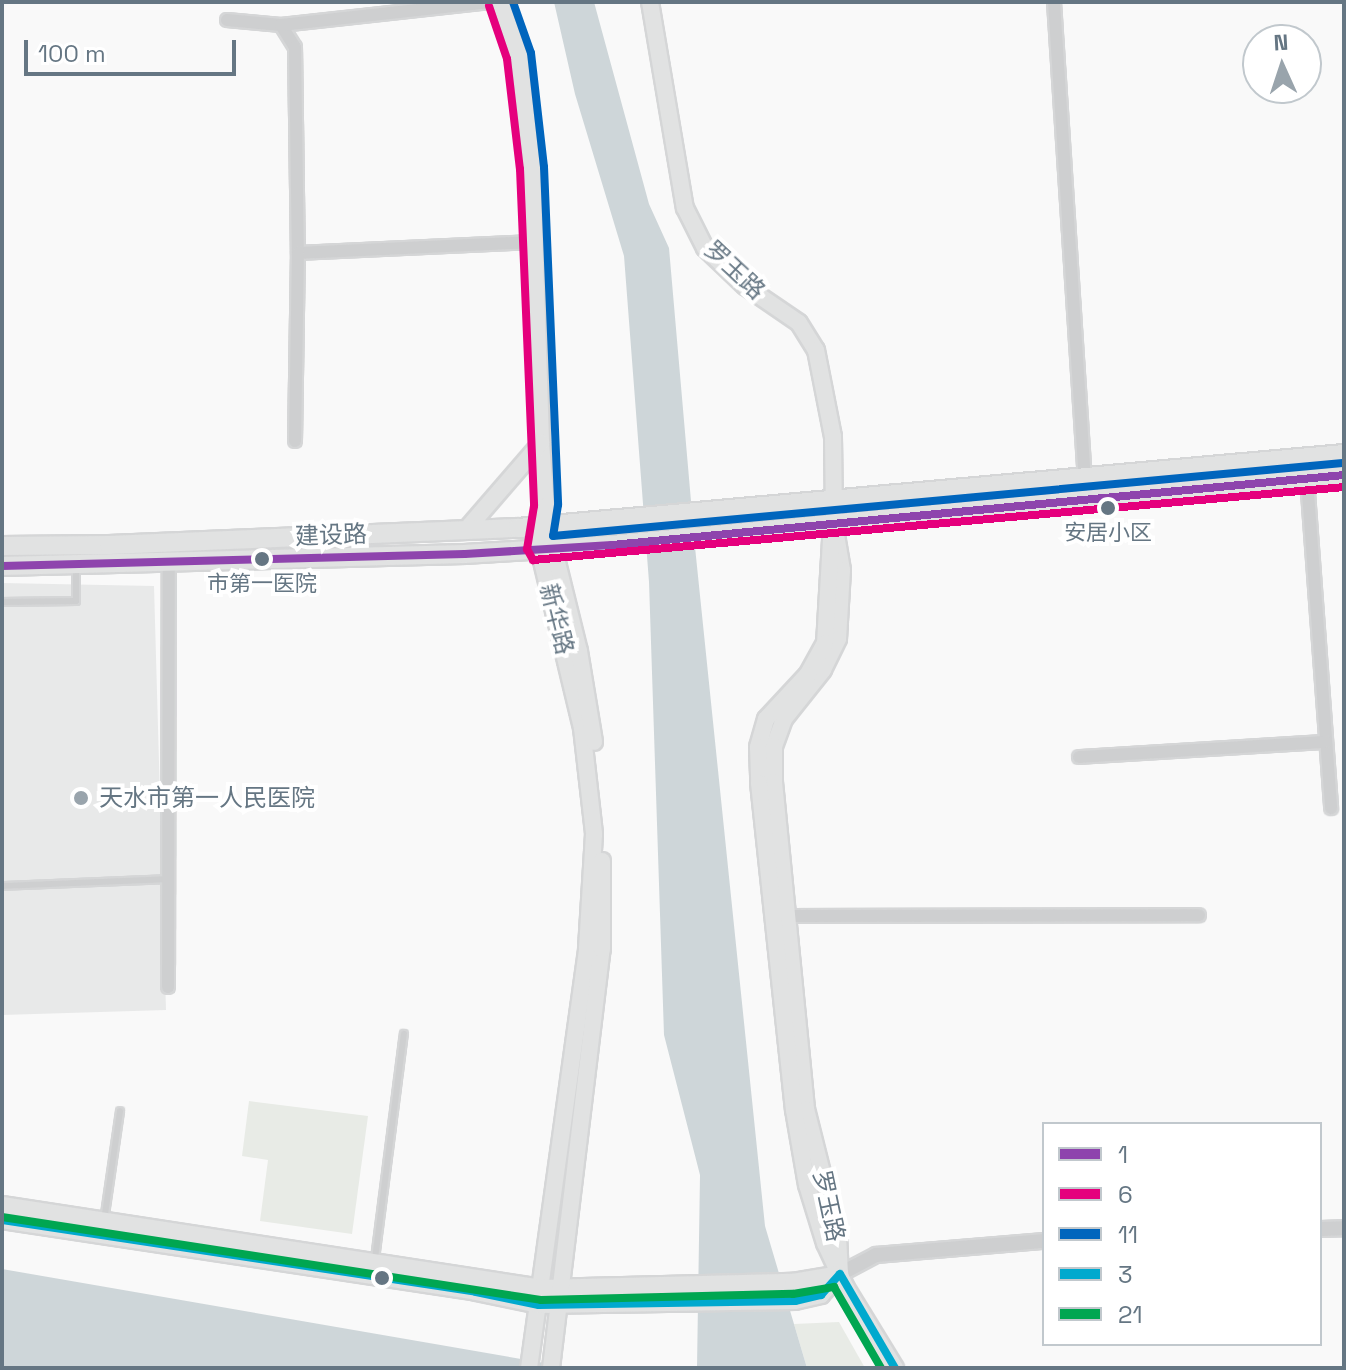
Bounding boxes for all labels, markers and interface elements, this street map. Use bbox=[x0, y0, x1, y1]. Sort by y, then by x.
scale bar bbox=[28, 24, 240, 74]
north arrow bbox=[1242, 24, 1322, 104]
text: N bbox=[1273, 28, 1289, 56]
text: 100 m bbox=[38, 38, 106, 69]
street label: 罗玉路 bbox=[699, 235, 771, 305]
marker: 安居小区 bbox=[1100, 500, 1116, 516]
street label: 建设路 bbox=[295, 519, 367, 551]
place label: 安居小区 bbox=[1064, 520, 1152, 546]
marker: 市第一医院 bbox=[254, 551, 270, 567]
place label: 市第一医院 bbox=[207, 571, 317, 597]
street label: 新华路 bbox=[534, 581, 580, 657]
place label: 天水市第一人民医院 bbox=[99, 784, 315, 812]
marker: 天水市第一人民医院 bbox=[70, 787, 92, 809]
legend bbox=[1042, 1122, 1322, 1346]
text: 1 bbox=[1118, 1139, 1128, 1170]
street label: 罗玉路 bbox=[807, 1168, 851, 1244]
text: 6 bbox=[1118, 1179, 1133, 1210]
text: 11 bbox=[1118, 1219, 1138, 1250]
text: 3 bbox=[1118, 1259, 1133, 1290]
unlabelled marker bbox=[374, 1270, 390, 1286]
text: 21 bbox=[1118, 1299, 1143, 1330]

